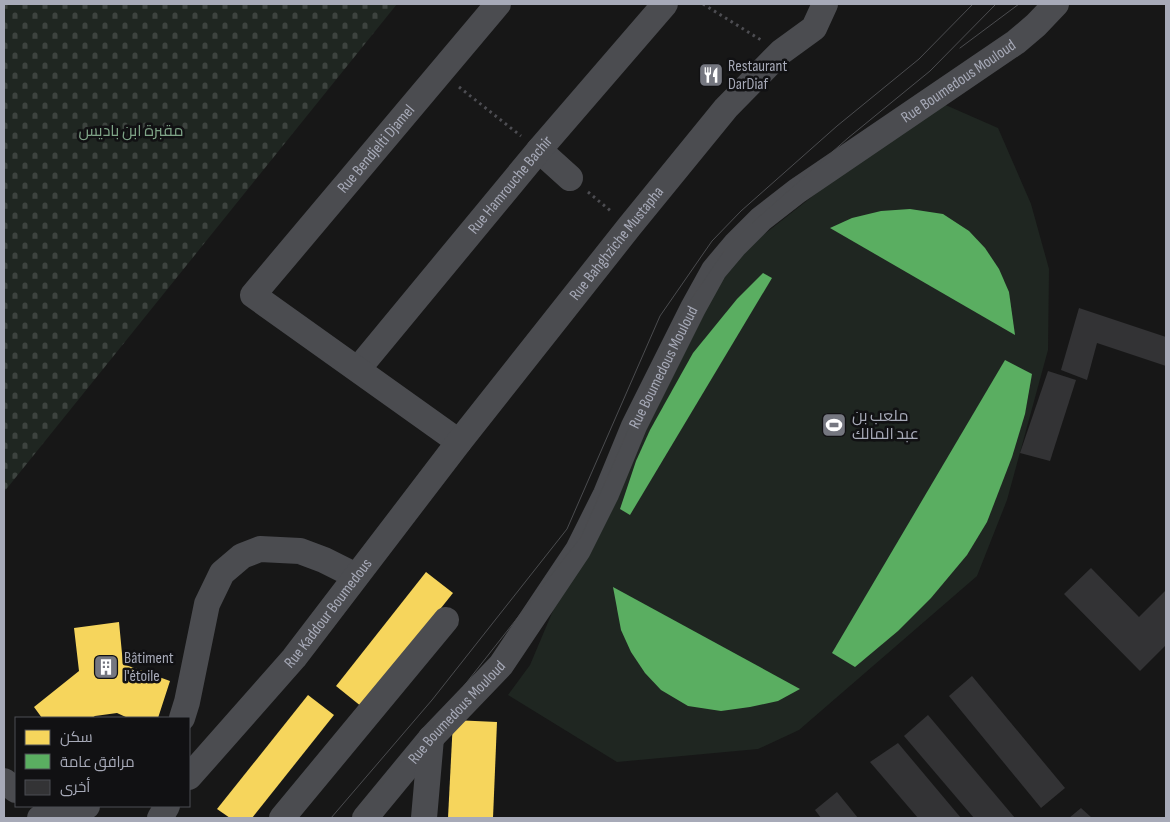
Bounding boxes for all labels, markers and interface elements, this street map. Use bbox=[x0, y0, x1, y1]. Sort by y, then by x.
street label: Rue Boumedous Mouloud bbox=[897, 35, 1019, 127]
place label: Restaurant DarDiaf bbox=[728, 57, 787, 94]
restaurant icon: Restaurant DarDiaf bbox=[698, 62, 724, 88]
street label: Rue Bendjelti Djamel bbox=[333, 101, 419, 197]
park label: مقبرة ابن باديس bbox=[78, 122, 184, 141]
street label: Rue Hamrouche Bachir bbox=[464, 132, 557, 238]
street label: Rue Bahghziche Mustapha bbox=[565, 183, 668, 304]
street label: Rue Boumedous Mouloud bbox=[625, 303, 702, 432]
place label: ملعب بن عبد المالك bbox=[852, 407, 919, 444]
sports icon: ملعب بن عبد المالك bbox=[821, 412, 847, 438]
street label: Rue Kaddour Boumedous bbox=[280, 554, 376, 672]
place label: Bâtiment l'étoile bbox=[124, 649, 174, 686]
building icon: Bâtiment l'étoile bbox=[93, 654, 119, 680]
street label: Rue Boumedous Mouloud bbox=[404, 657, 510, 768]
legend bbox=[15, 717, 190, 807]
text: سكن bbox=[60, 728, 93, 747]
text: مرافق عامة bbox=[60, 753, 135, 772]
text: أخرى bbox=[60, 777, 90, 797]

